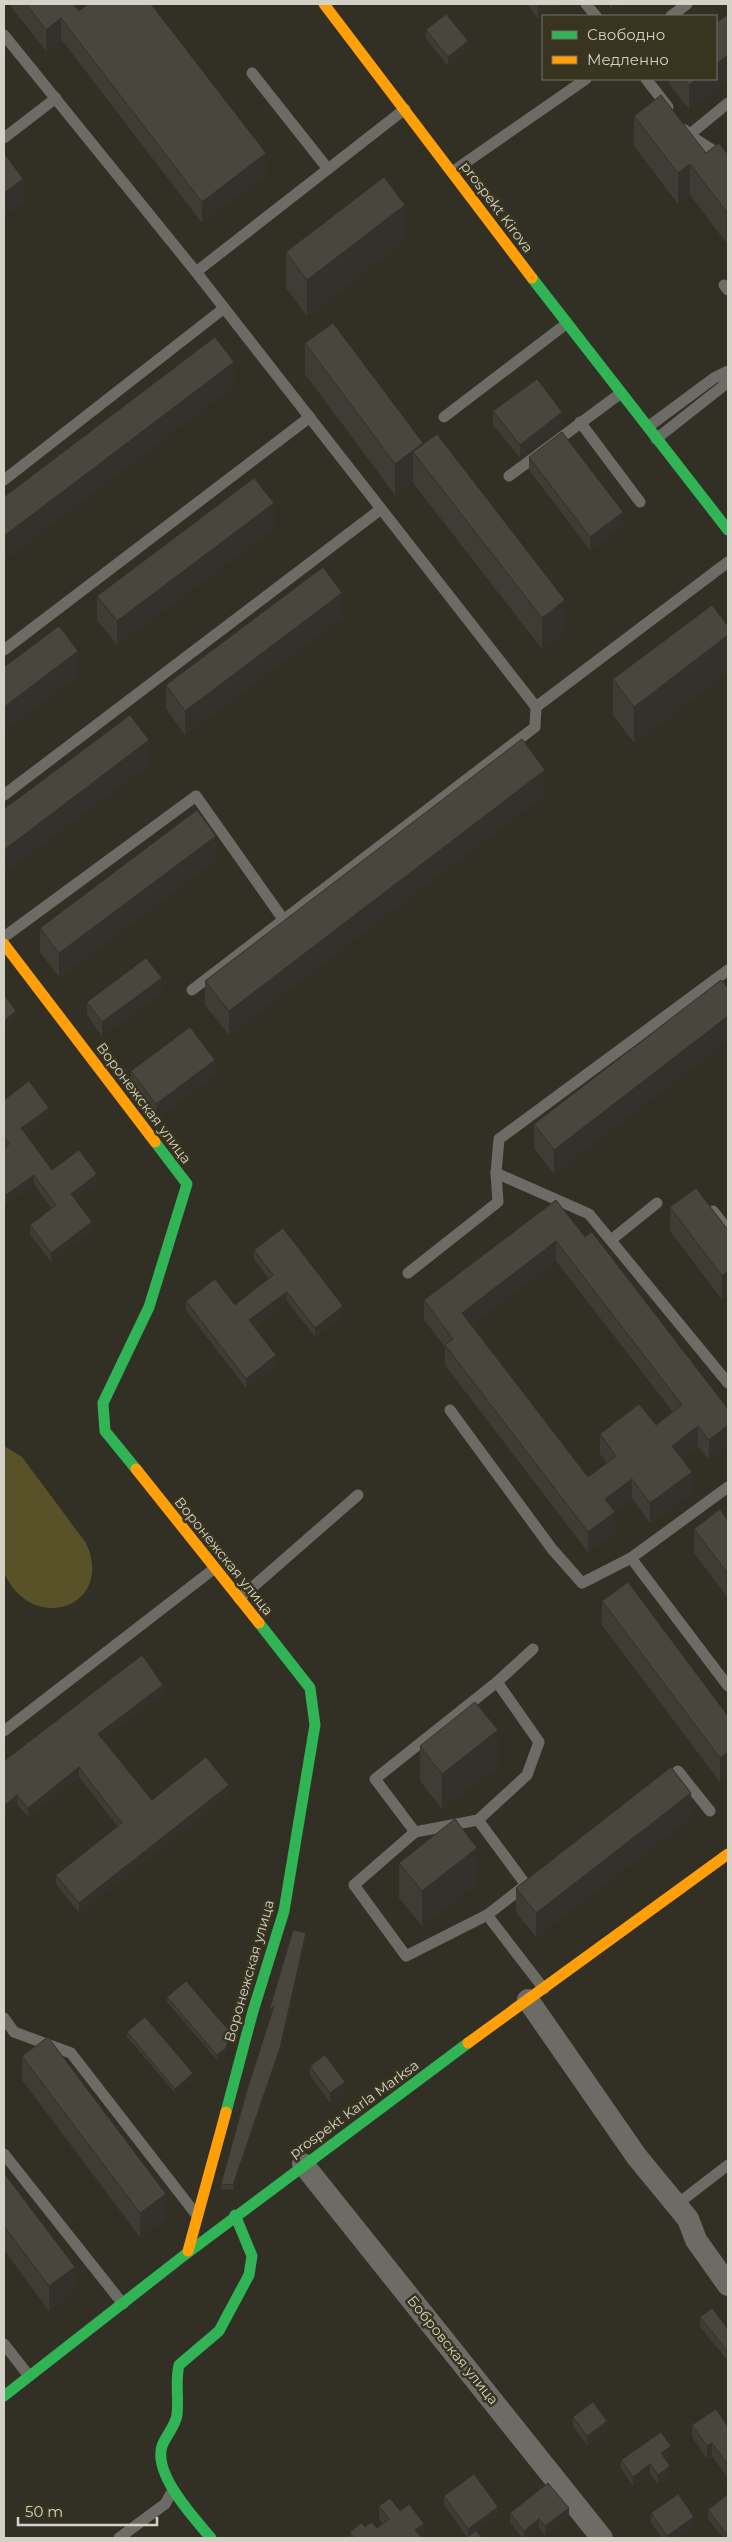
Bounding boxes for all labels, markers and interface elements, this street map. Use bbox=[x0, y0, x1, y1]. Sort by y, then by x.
legend bbox=[542, 15, 717, 80]
text: Свободно bbox=[587, 25, 665, 44]
text: Медленно bbox=[587, 50, 669, 69]
street label: prospekt Kirova bbox=[457, 158, 537, 256]
street label: Воронежская улица bbox=[93, 1039, 195, 1167]
street label: Воронежская улица bbox=[171, 1493, 277, 1619]
street label: Воронежская улица bbox=[220, 1898, 278, 2044]
street label: prospekt Karla Marksa bbox=[286, 2056, 422, 2162]
street label: Бобровская улица bbox=[403, 2292, 503, 2408]
scale bar bbox=[18, 2494, 156, 2526]
text: 50 m bbox=[25, 2502, 63, 2521]

